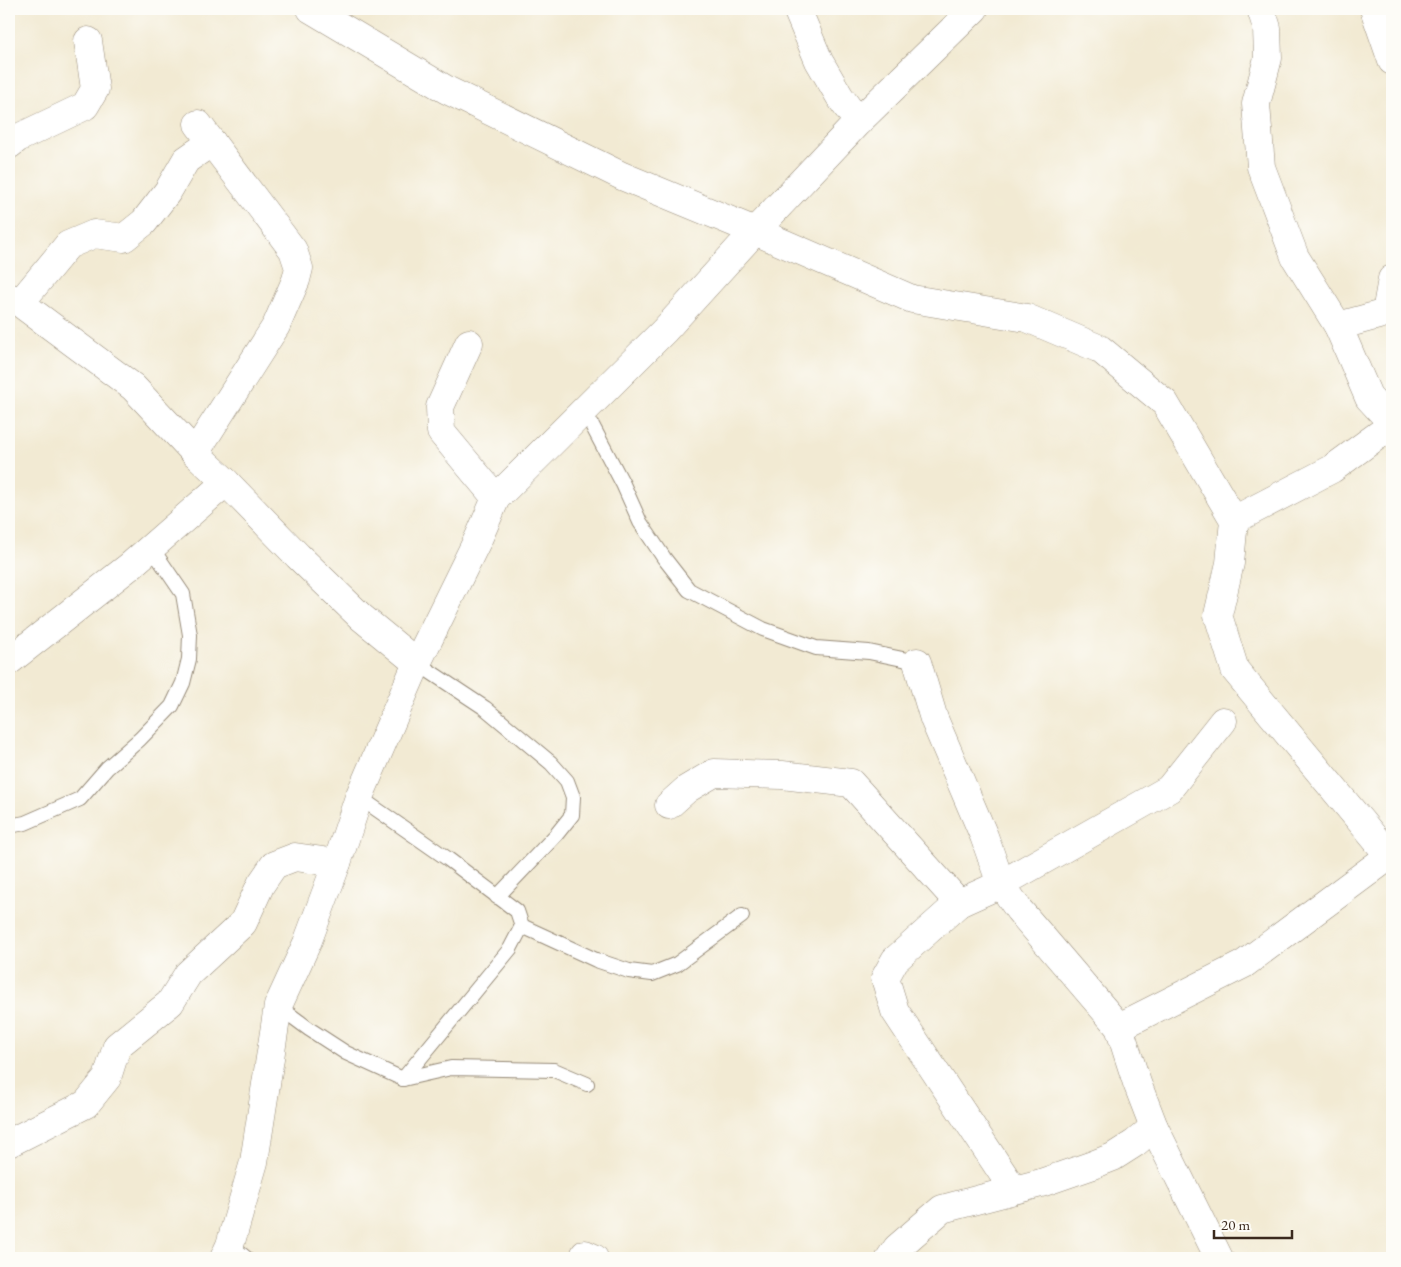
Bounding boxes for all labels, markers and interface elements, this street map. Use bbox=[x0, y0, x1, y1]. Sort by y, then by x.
scale bar bbox=[1214, 1207, 1291, 1239]
text: 20 m bbox=[1221, 1215, 1250, 1234]

